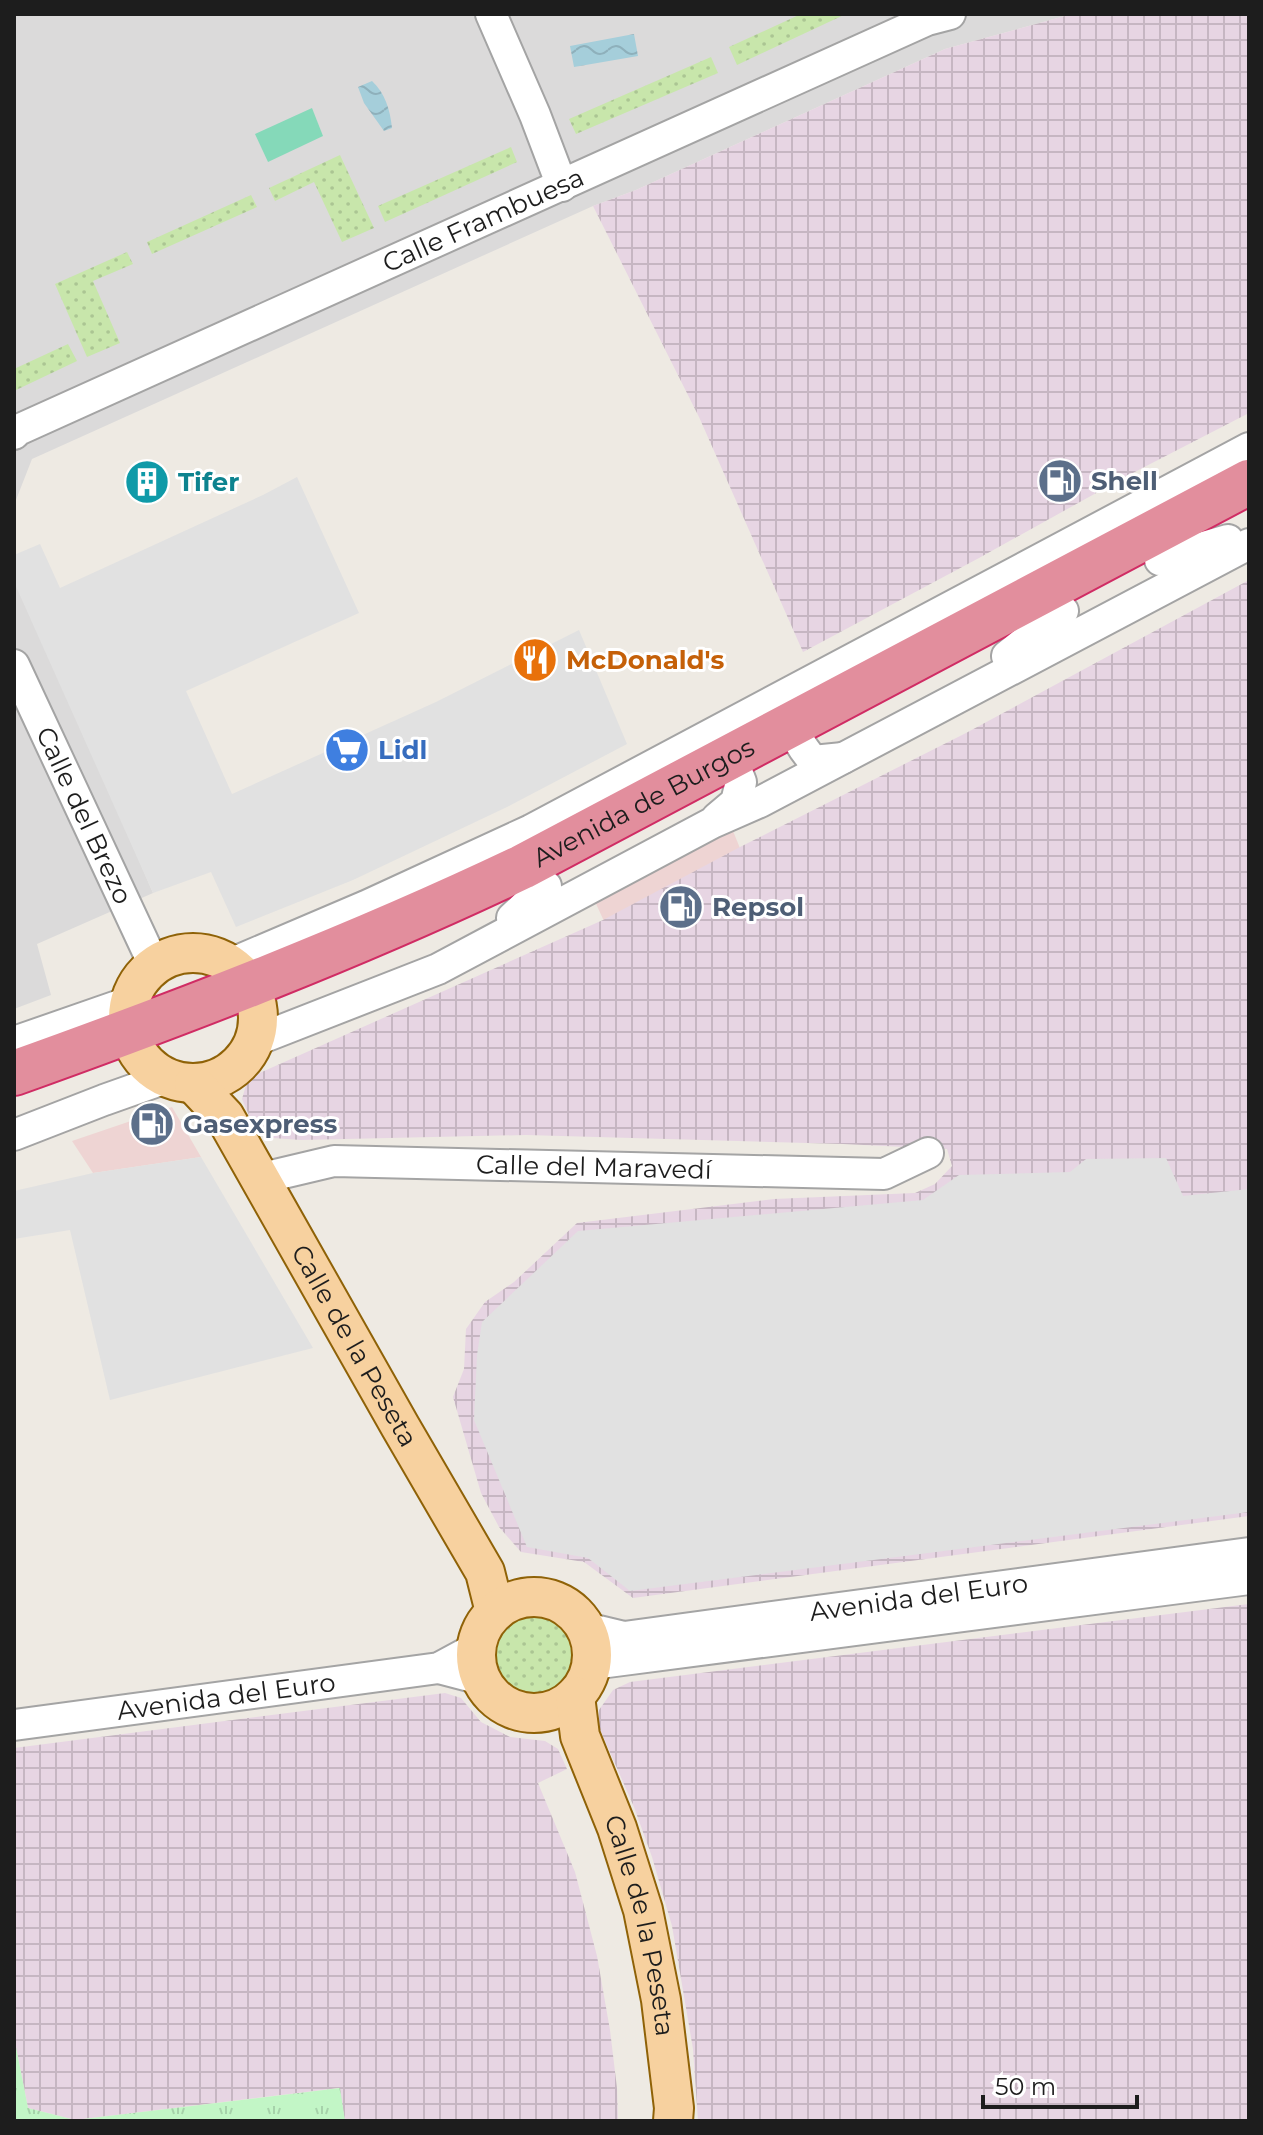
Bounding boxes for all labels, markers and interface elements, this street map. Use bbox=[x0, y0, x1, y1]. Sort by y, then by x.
street label: Calle Frambuesa bbox=[377, 161, 589, 279]
fuel station icon: Shell bbox=[1036, 457, 1084, 505]
building icon: Tifer bbox=[123, 458, 171, 506]
place label: Shell bbox=[1091, 465, 1158, 497]
place label: Tifer bbox=[178, 466, 239, 498]
restaurant icon: McDonald's bbox=[511, 636, 559, 684]
place label: McDonald's bbox=[566, 644, 725, 676]
street label: Calle del Brezo bbox=[29, 722, 139, 909]
supermarket icon: Lidl bbox=[323, 726, 371, 774]
street label: Avenida de Burgos bbox=[527, 731, 760, 874]
place label: Lidl bbox=[378, 734, 427, 766]
fuel station icon: Repsol bbox=[657, 883, 705, 931]
place label: Repsol bbox=[712, 891, 804, 923]
fuel station icon: Gasexpress bbox=[128, 1100, 176, 1148]
place label: Gasexpress bbox=[183, 1108, 338, 1140]
street label: Calle del Maravedí bbox=[475, 1148, 713, 1186]
street label: Calle de la Peseta bbox=[285, 1239, 425, 1452]
street label: Avenida del Euro bbox=[807, 1567, 1030, 1628]
street label: Avenida del Euro bbox=[115, 1666, 337, 1727]
street label: Calle de la Peseta bbox=[597, 1810, 681, 2038]
scale bar bbox=[983, 2059, 1137, 2109]
text: 50 m bbox=[995, 2072, 1056, 2101]

